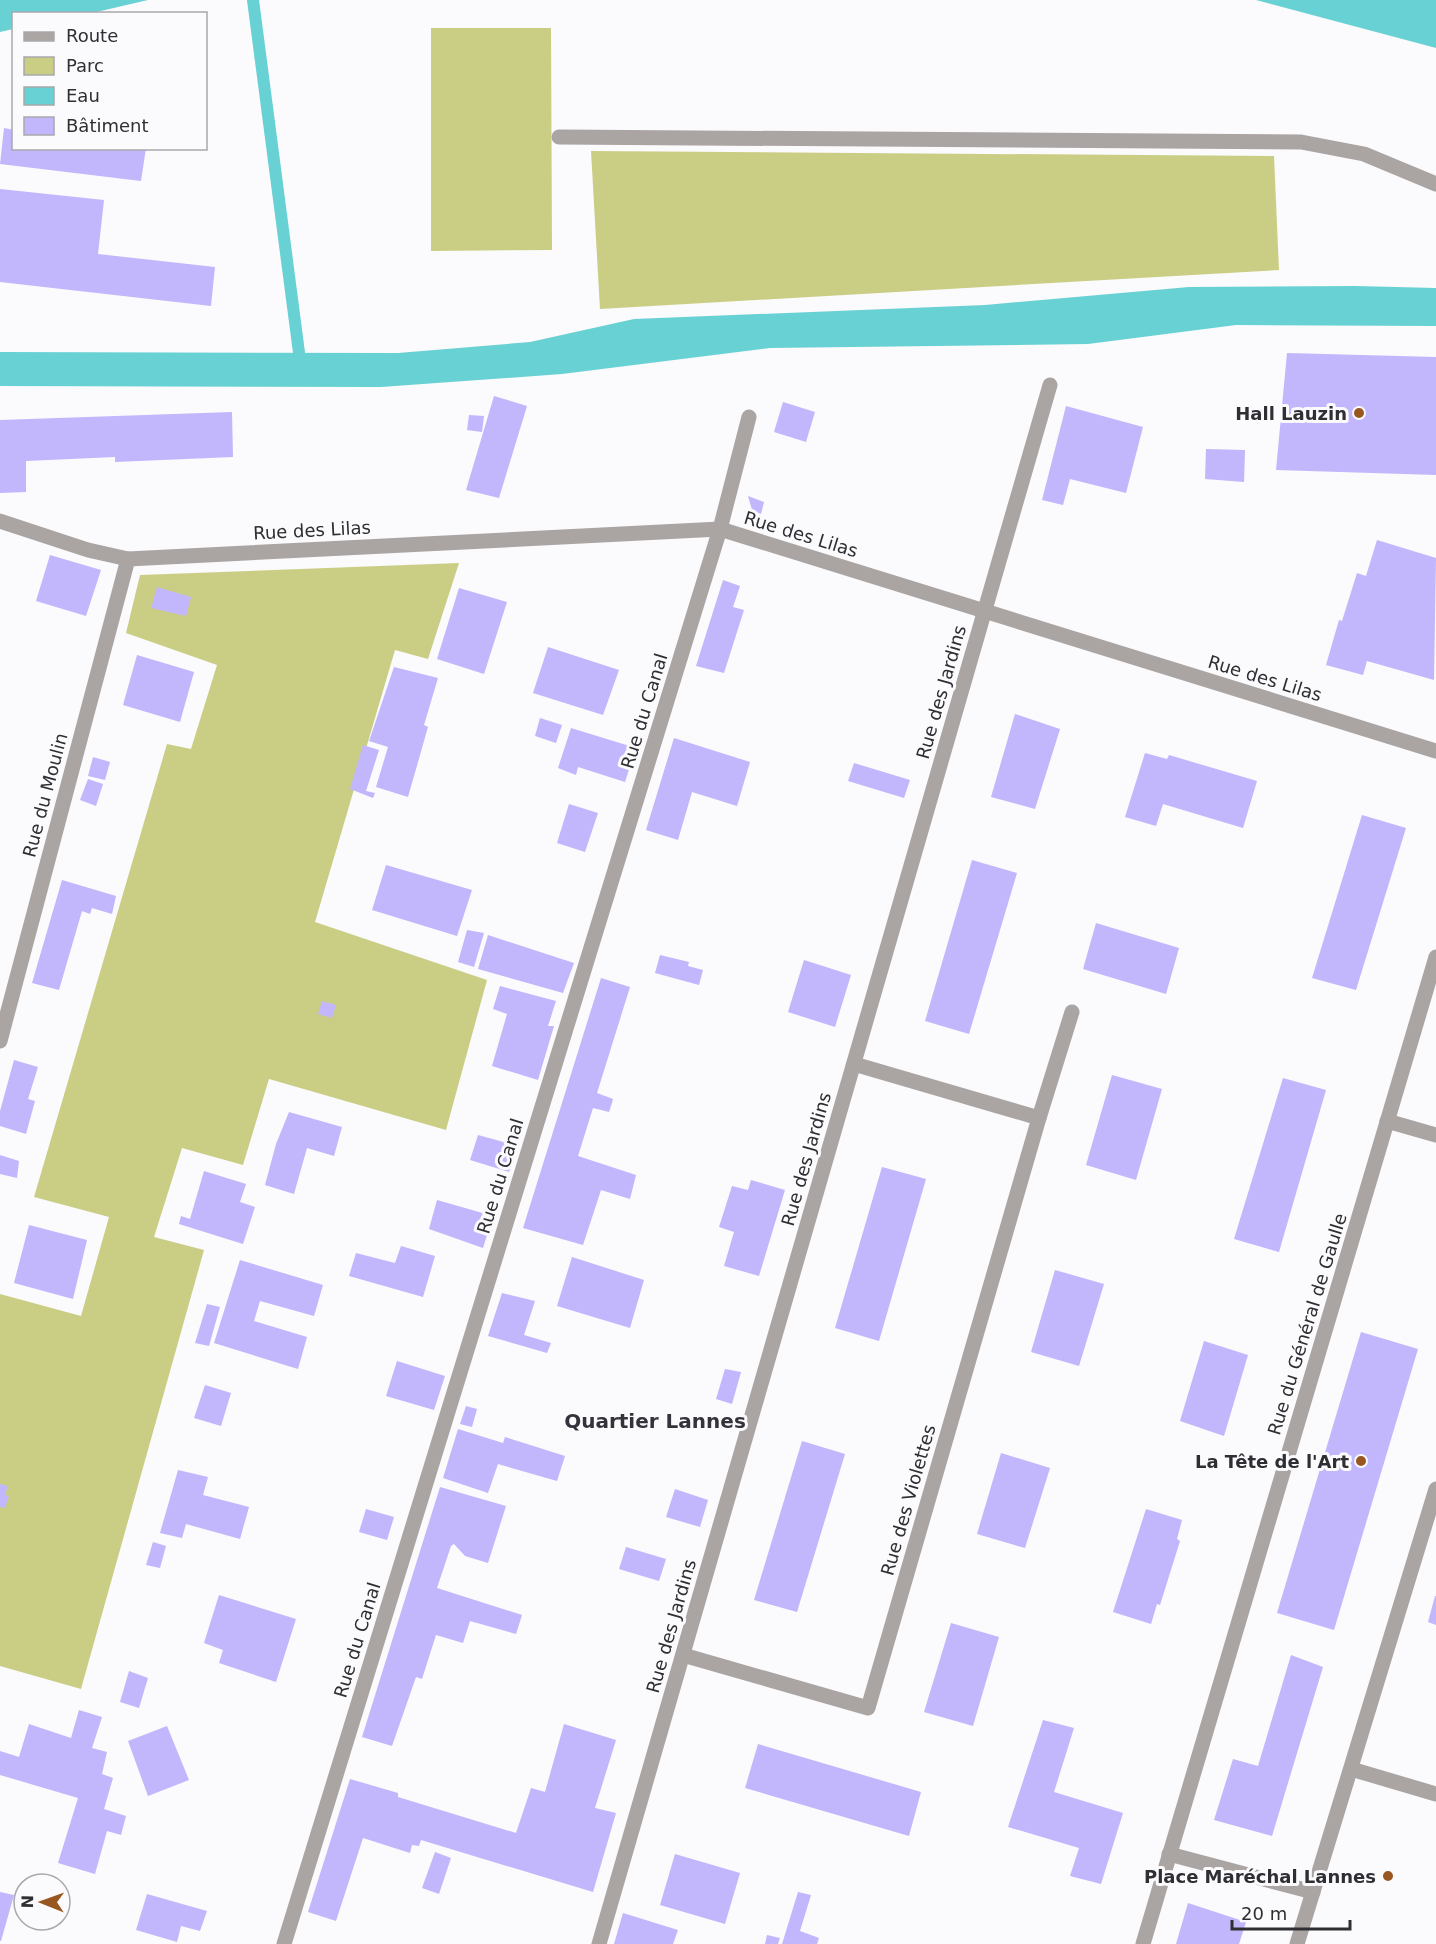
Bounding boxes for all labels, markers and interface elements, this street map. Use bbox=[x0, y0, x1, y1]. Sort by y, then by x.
legend bbox=[12, 12, 207, 150]
text: Route bbox=[66, 25, 118, 46]
text: Parc bbox=[66, 55, 104, 76]
text: Eau bbox=[66, 85, 100, 106]
text: Bâtiment bbox=[66, 115, 149, 136]
place label: Hall Lauzin bbox=[1235, 403, 1347, 424]
marker: Hall Lauzin bbox=[1352, 406, 1366, 420]
street label: Rue des Lilas bbox=[742, 507, 860, 561]
street label: Rue des Lilas bbox=[253, 516, 371, 544]
street label: Rue des Jardins bbox=[912, 623, 970, 761]
street label: Rue du Canal bbox=[616, 651, 672, 771]
street label: Rue des Lilas bbox=[1206, 651, 1324, 705]
street label: Rue du Moulin bbox=[18, 731, 72, 859]
street label: Rue des Jardins bbox=[777, 1090, 835, 1228]
street label: Rue du Canal bbox=[472, 1116, 528, 1236]
street label: Rue du Général de Gaulle bbox=[1263, 1211, 1351, 1437]
district label: Quartier Lannes bbox=[564, 1409, 746, 1433]
street label: Rue des Violettes bbox=[876, 1422, 940, 1578]
place label: La Tête de l'Art bbox=[1195, 1451, 1349, 1472]
marker: La Tête de l'Art bbox=[1354, 1454, 1368, 1468]
street label: Rue des Jardins bbox=[642, 1557, 700, 1695]
street label: Rue du Canal bbox=[329, 1580, 385, 1700]
place label: Place Maréchal Lannes bbox=[1144, 1866, 1376, 1887]
marker: Place Maréchal Lannes bbox=[1381, 1869, 1395, 1883]
north arrow bbox=[12, 1872, 72, 1932]
scale bar bbox=[1232, 1893, 1350, 1931]
text: N bbox=[18, 1895, 37, 1909]
text: 20 m bbox=[1241, 1903, 1287, 1924]

